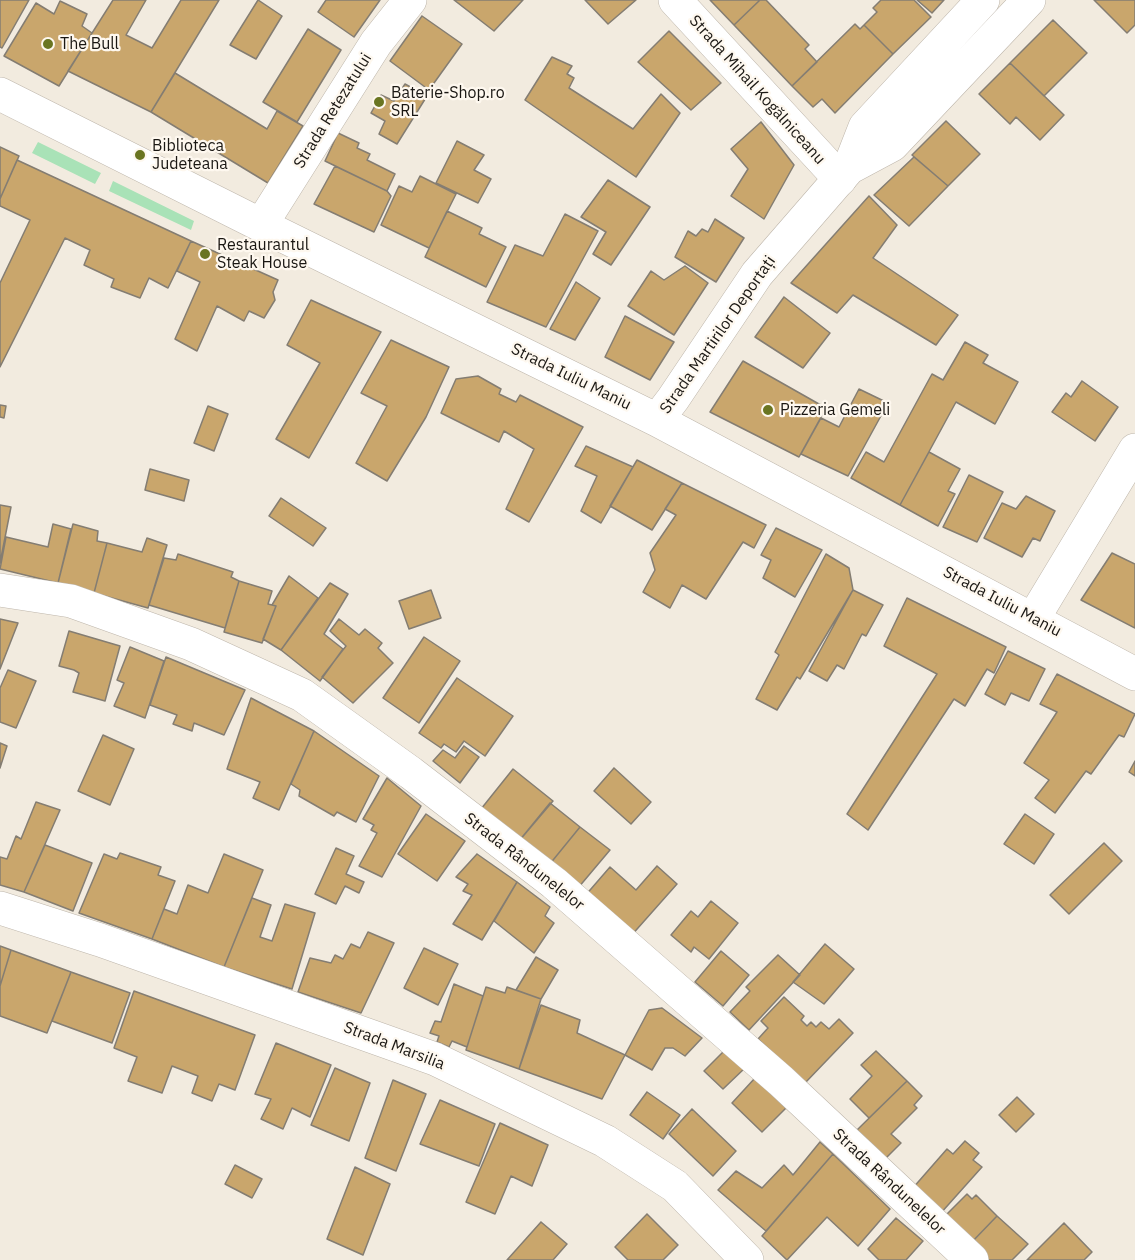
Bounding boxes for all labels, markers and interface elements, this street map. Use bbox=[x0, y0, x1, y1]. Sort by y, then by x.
street label: Strada Mihail Kogălniceanu bbox=[685, 11, 829, 169]
place label: The Bull bbox=[60, 34, 119, 54]
marker: The Bull bbox=[41, 37, 55, 51]
street label: Strada Retezatului bbox=[290, 50, 376, 172]
place label: Baterie-Shop.ro SRL bbox=[391, 83, 505, 121]
marker: Baterie-Shop.ro SRL bbox=[372, 95, 386, 109]
place label: Biblioteca Judeteana bbox=[152, 136, 228, 174]
marker: Biblioteca Judeteana bbox=[133, 148, 147, 162]
place label: Restaurantul Steak House bbox=[217, 235, 309, 273]
marker: Restaurantul Steak House bbox=[198, 247, 212, 261]
street label: Strada Martirilor Deportați bbox=[656, 252, 780, 418]
street label: Strada Iuliu Maniu bbox=[508, 340, 634, 414]
place label: Pizzeria Gemeli bbox=[780, 400, 890, 420]
marker: Pizzeria Gemeli bbox=[761, 403, 775, 417]
street label: Strada Iuliu Maniu bbox=[940, 563, 1064, 641]
street label: Strada Rândunelelor bbox=[460, 809, 588, 915]
street label: Strada Marsilia bbox=[341, 1018, 447, 1074]
street label: Strada Rândunelelor bbox=[829, 1125, 949, 1239]

